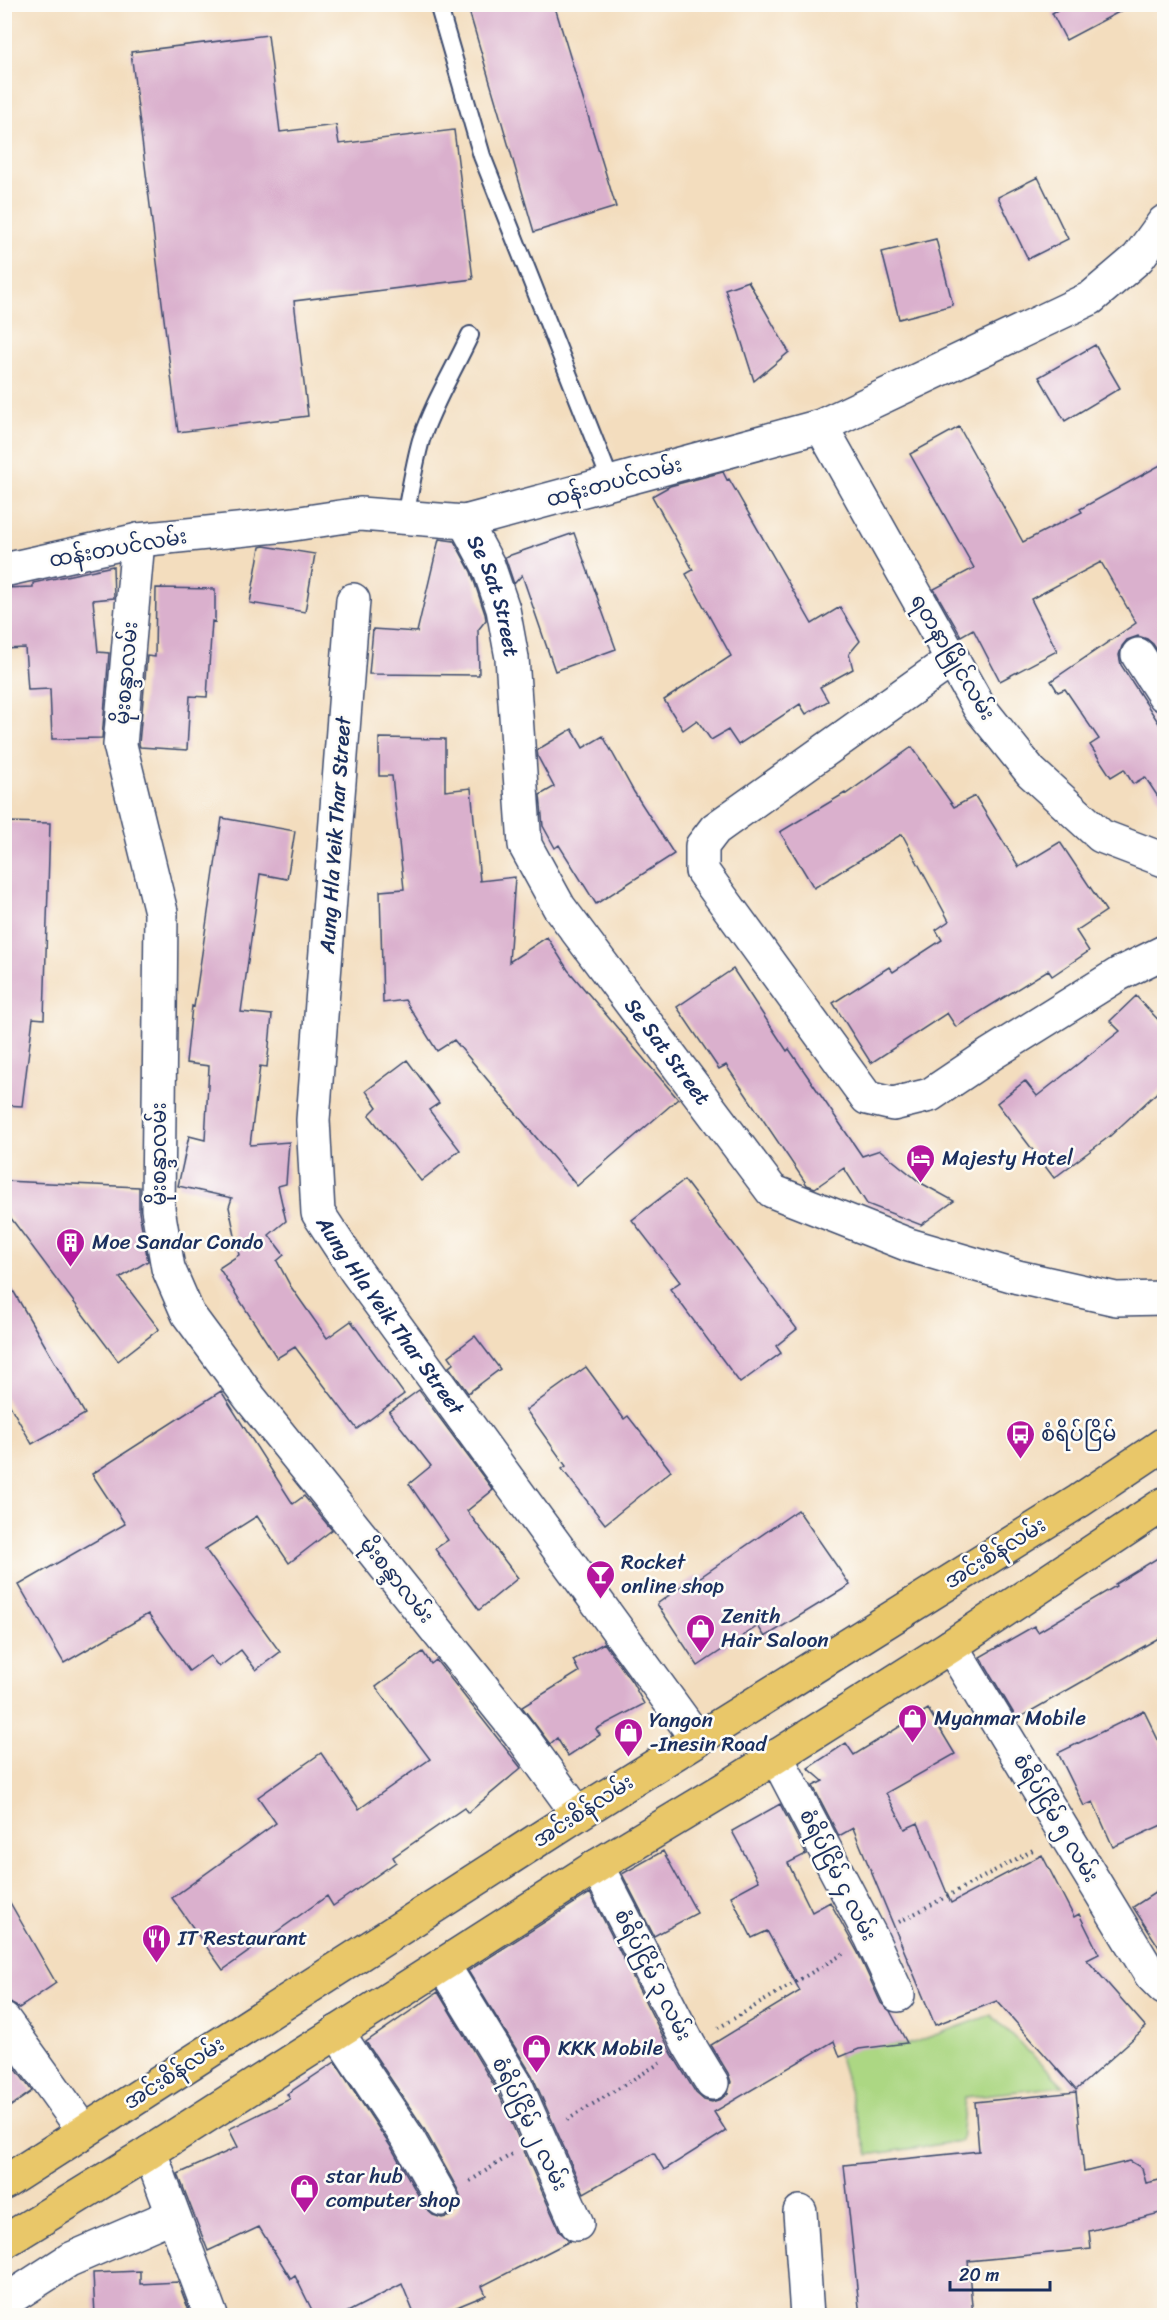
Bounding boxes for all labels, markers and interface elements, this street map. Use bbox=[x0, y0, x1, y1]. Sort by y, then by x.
street label: ထန်းတပင်လမ်း bbox=[542, 446, 686, 518]
street label: ထန်းတပင်လမ်း bbox=[46, 517, 190, 579]
street label: Se Sat Street bbox=[456, 528, 530, 660]
street label: ရတနာမြိုင်လမ်း bbox=[900, 586, 1006, 728]
street label: မိုးစန္ဒာလမ်း bbox=[103, 620, 149, 726]
street label: Aung Hla Yeik Thar Street bbox=[308, 714, 362, 956]
street label: Se Sat Street bbox=[614, 989, 721, 1114]
street label: မိုးစန္ဒာလမ်း bbox=[140, 1102, 178, 1206]
place label: Majesty Hotel bbox=[942, 1139, 1074, 1177]
hotel icon: Majesty Hotel bbox=[905, 1142, 937, 1184]
street label: Aung Hla Yeik Thar Street bbox=[305, 1207, 475, 1425]
place label: Moe Sandar Condo bbox=[92, 1223, 263, 1261]
building icon: Moe Sandar Condo bbox=[55, 1226, 87, 1268]
place label: စံရိပ်ငြိမ် bbox=[1041, 1415, 1116, 1453]
bus stop icon: စံရိပ်ငြိမ် bbox=[1004, 1418, 1036, 1460]
street label: အင်းစိန်လမ်း bbox=[936, 1507, 1054, 1599]
street label: မိုးစန္ဒာလမ်း bbox=[350, 1528, 444, 1632]
place label: Rocket online shop bbox=[621, 1543, 724, 1605]
bar icon: Rocket online shop bbox=[584, 1558, 616, 1600]
place label: Zenith Hair Saloon bbox=[721, 1597, 829, 1659]
shop icon: Zenith Hair Saloon bbox=[684, 1612, 716, 1654]
place label: Myanmar Mobile bbox=[934, 1699, 1086, 1737]
place label: Yangon -Inesin Road bbox=[649, 1701, 768, 1763]
shop icon: Myanmar Mobile bbox=[897, 1702, 929, 1744]
shop icon: Yangon -Inesin Road bbox=[612, 1716, 644, 1758]
street label: စံရိပ်ငြိမ် ၅ လမ်း bbox=[1002, 1746, 1110, 1890]
street label: အင်းစိန်လမ်း bbox=[525, 1764, 641, 1858]
street label: စံရိပ်ငြိမ် ၄ လမ်း bbox=[788, 1802, 888, 1948]
street label: စံရိပ်ငြိမ် ၃ လမ်း bbox=[603, 1902, 703, 2048]
place label: IT Restaurant bbox=[177, 1919, 307, 1957]
restaurant icon: IT Restaurant bbox=[141, 1922, 173, 1964]
street label: အင်းစိန်လမ်း bbox=[116, 2026, 232, 2120]
place label: KKK Mobile bbox=[558, 2029, 663, 2067]
shop icon: KKK Mobile bbox=[521, 2032, 553, 2074]
street label: စံရိပ်ငြိမ် ၂ လမ်း bbox=[481, 2050, 579, 2198]
place label: star hub computer shop bbox=[325, 2157, 460, 2219]
shop icon: star hub computer shop bbox=[289, 2172, 321, 2214]
scale bar bbox=[950, 2254, 1050, 2292]
text: 20 m bbox=[959, 2259, 999, 2291]

